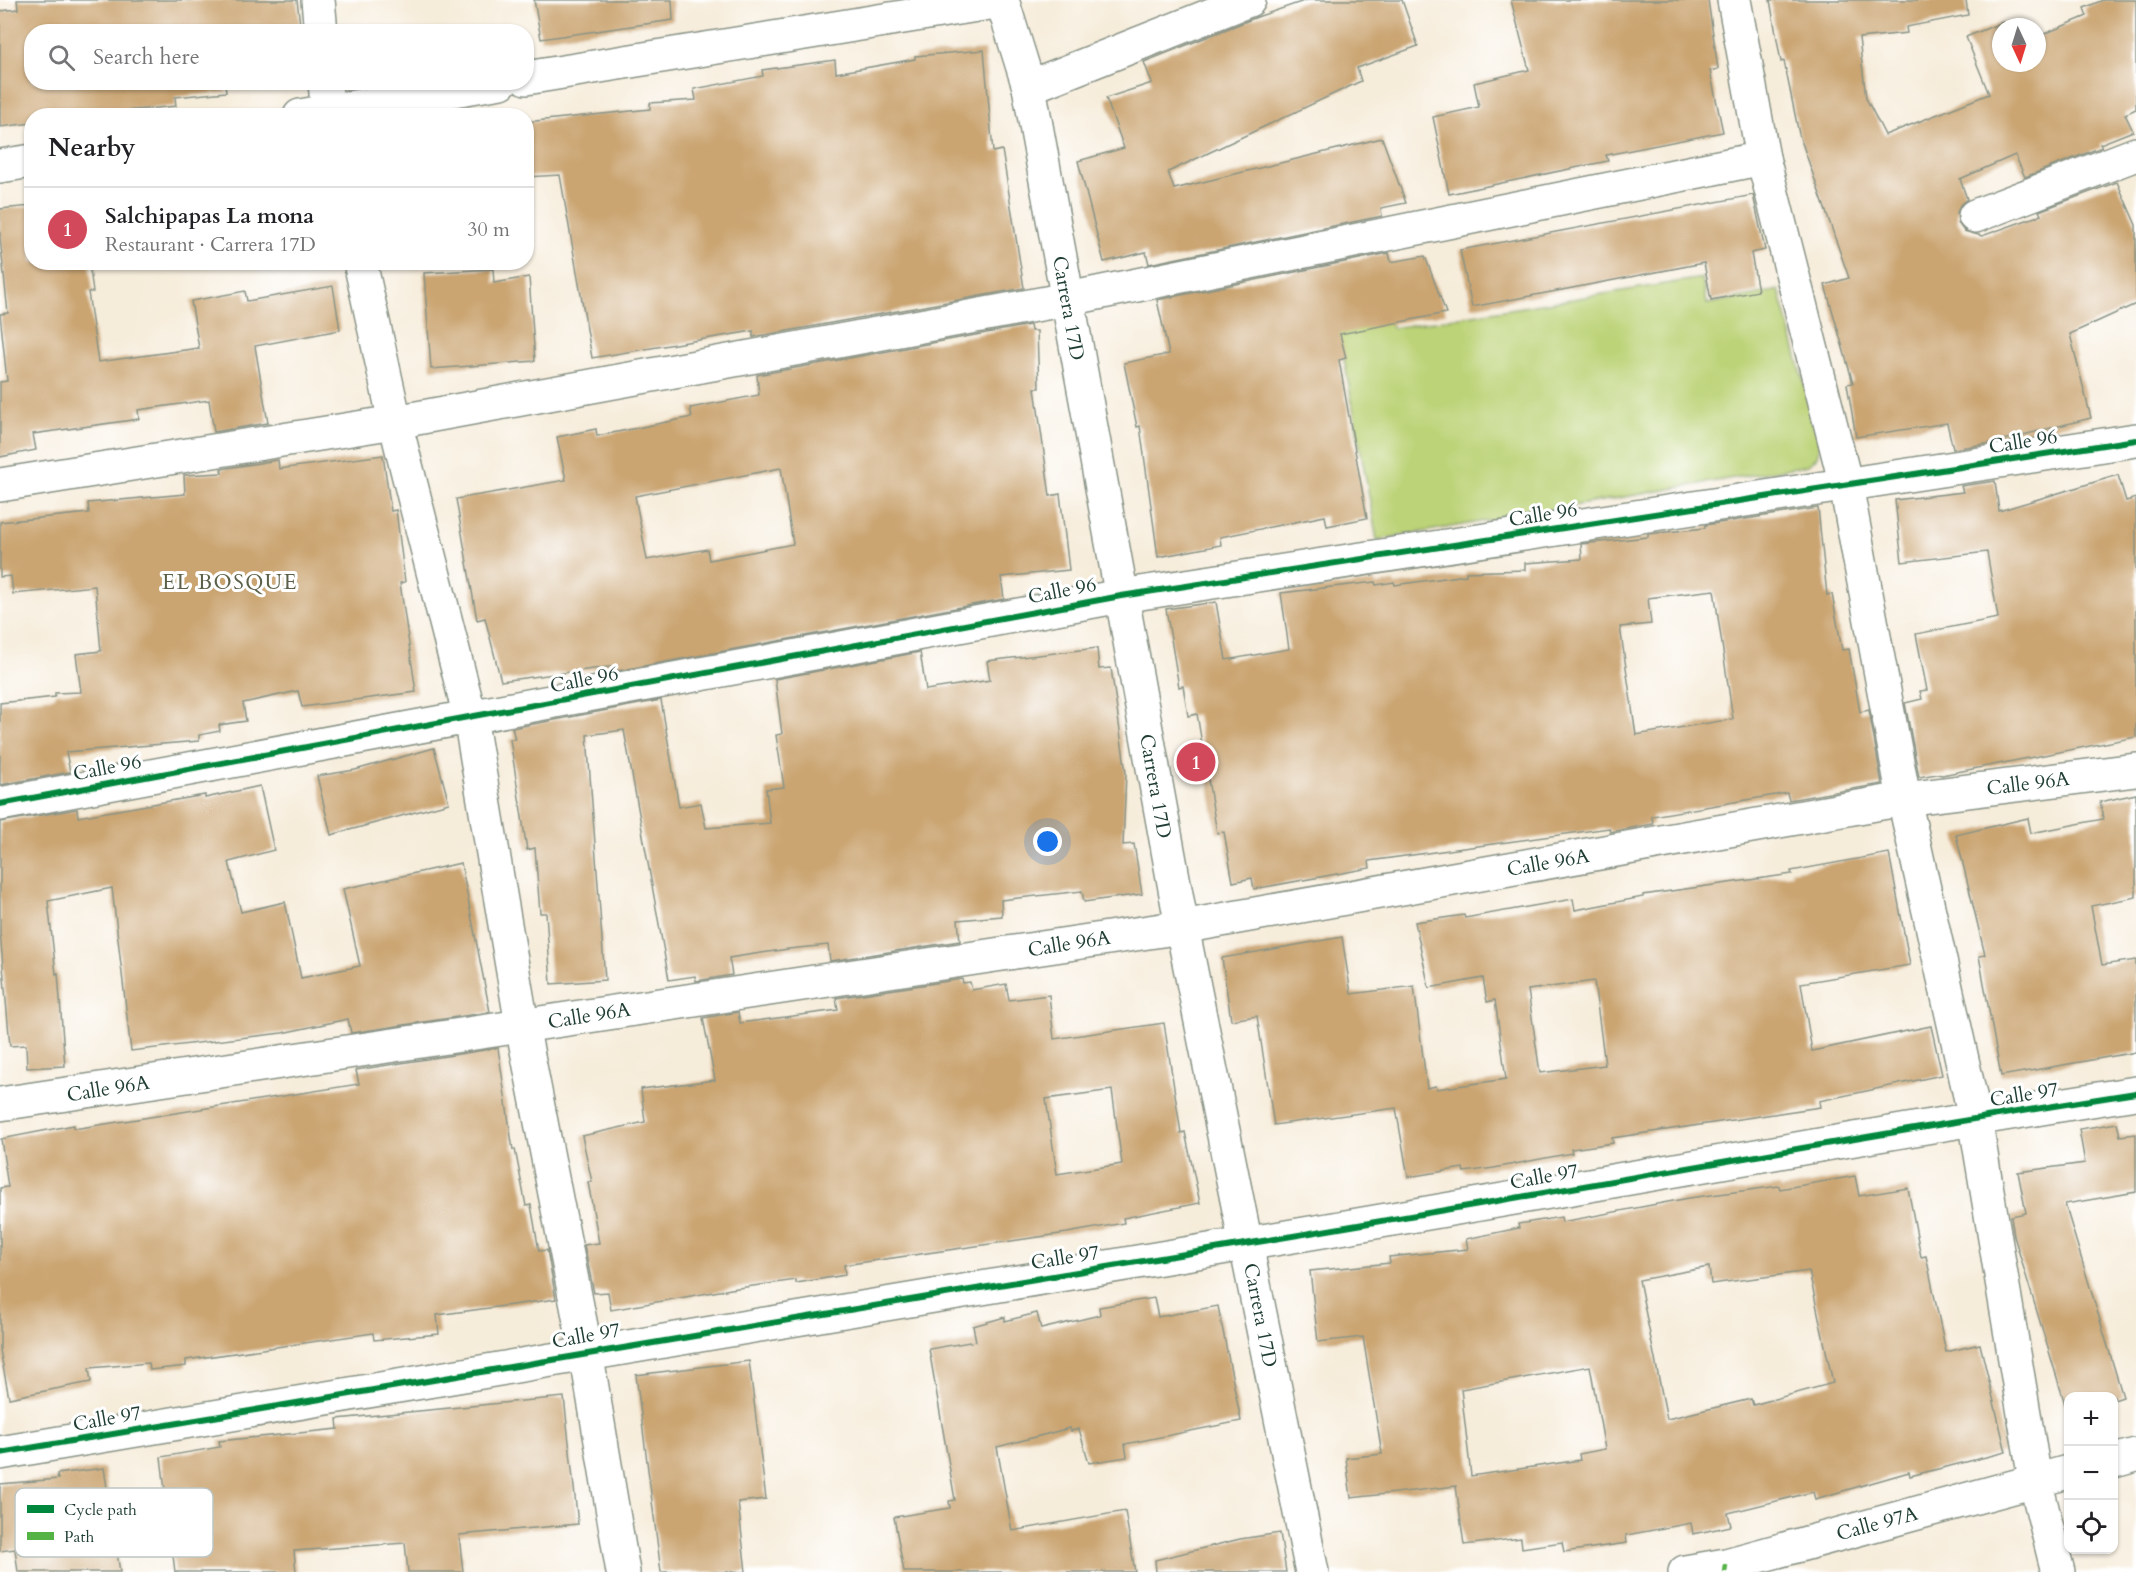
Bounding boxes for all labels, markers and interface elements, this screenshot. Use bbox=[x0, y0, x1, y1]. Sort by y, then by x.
north arrow bbox=[1992, 18, 2046, 72]
search box bbox=[24, 24, 534, 90]
icon: search bbox=[45, 41, 78, 74]
text: Search here bbox=[93, 42, 200, 72]
text: Nearby bbox=[48, 130, 136, 165]
text: Salchipapas La mona bbox=[105, 201, 314, 231]
text: 1 bbox=[62, 216, 73, 243]
text: 30 m bbox=[467, 216, 510, 243]
text: Restaurant · Carrera 17D bbox=[105, 231, 316, 258]
street label: Carrera 17D bbox=[1046, 254, 1091, 362]
street label: Calle 96 bbox=[1987, 423, 2059, 460]
street label: Calle 96 bbox=[1507, 496, 1579, 533]
district label: EL BOSQUE bbox=[162, 568, 298, 597]
street label: Calle 96 bbox=[1026, 571, 1099, 610]
street label: Calle 96 bbox=[548, 660, 621, 699]
street label: Carrera 17D bbox=[1133, 732, 1178, 840]
pin: 1 bbox=[1176, 740, 1216, 784]
street label: Calle 96 bbox=[71, 748, 144, 787]
street label: Calle 96A bbox=[1985, 765, 2072, 802]
your location bbox=[1033, 827, 1062, 856]
street label: Calle 96A bbox=[1505, 842, 1592, 883]
street label: Calle 96A bbox=[1026, 924, 1113, 963]
street label: Calle 96A bbox=[546, 996, 633, 1035]
street label: Calle 96A bbox=[65, 1069, 152, 1108]
street label: Calle 97 bbox=[1988, 1076, 2060, 1113]
street label: Calle 97 bbox=[1508, 1157, 1580, 1196]
street label: Calle 97 bbox=[1029, 1239, 1101, 1276]
street label: Carrera 17D bbox=[1237, 1261, 1284, 1370]
street label: Calle 97 bbox=[550, 1316, 622, 1355]
map controls bbox=[2064, 1392, 2118, 1554]
button: + bbox=[2064, 1392, 2118, 1446]
street label: Calle 97 bbox=[71, 1399, 143, 1438]
button: − bbox=[2064, 1446, 2118, 1500]
legend bbox=[15, 1488, 213, 1557]
text: Cycle path bbox=[64, 1499, 137, 1521]
street label: Calle 97A bbox=[1833, 1499, 1922, 1547]
button: locate bbox=[2064, 1500, 2118, 1554]
text: Path bbox=[64, 1526, 94, 1548]

